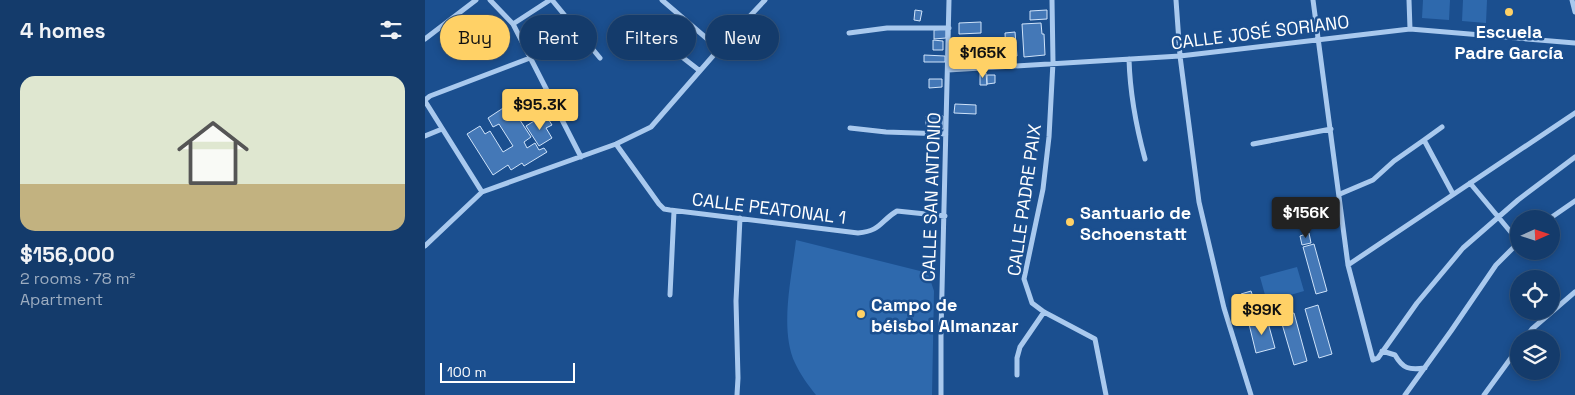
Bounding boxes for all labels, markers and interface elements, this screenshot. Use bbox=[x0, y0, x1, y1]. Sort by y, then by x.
marker: Escuela Padre García bbox=[1503, 6, 1515, 18]
street label: CALLE JOSÉ SORIANO bbox=[1169, 10, 1351, 54]
chip: Buy bbox=[440, 15, 510, 60]
chip: Rent bbox=[520, 15, 597, 60]
chip: Filters bbox=[607, 15, 696, 60]
chip: New bbox=[706, 15, 779, 60]
icon: filters bbox=[377, 16, 405, 44]
text: 4 homes bbox=[20, 17, 106, 44]
place label: Escuela Padre García bbox=[1454, 20, 1564, 64]
pin: $165K bbox=[948, 36, 1018, 79]
text: $165K bbox=[960, 42, 1006, 63]
pin: $95.3K bbox=[499, 88, 581, 131]
text: $95.3K bbox=[513, 94, 567, 115]
icon: home bbox=[168, 108, 258, 198]
street label: CALLE SAN ANTONIO bbox=[917, 112, 945, 282]
street label: CALLE PADRE PAIX bbox=[1002, 122, 1046, 278]
street label: CALLE PEATONAL 1 bbox=[691, 187, 847, 229]
pin: $156K bbox=[1271, 196, 1341, 239]
place label: Santuario de Schoenstatt bbox=[1080, 201, 1191, 245]
text: $156K bbox=[1283, 202, 1329, 223]
north arrow bbox=[1510, 210, 1560, 260]
map controls bbox=[1510, 210, 1560, 380]
marker: Santuario de Schoenstatt bbox=[1064, 216, 1076, 228]
text: $156,000 bbox=[20, 241, 115, 268]
text: 2 rooms · 78 m² bbox=[20, 268, 135, 289]
button: locate bbox=[1510, 270, 1560, 320]
text: Apartment bbox=[20, 289, 103, 310]
place label: Campo de béisbol Almanzar bbox=[871, 293, 1019, 337]
pin: $99K bbox=[1232, 294, 1292, 336]
text: $99K bbox=[1242, 299, 1282, 320]
marker: Campo de béisbol Almanzar bbox=[855, 308, 867, 320]
button: layers bbox=[1510, 330, 1560, 380]
scale bar bbox=[440, 360, 575, 383]
text: 100 m bbox=[447, 363, 486, 381]

